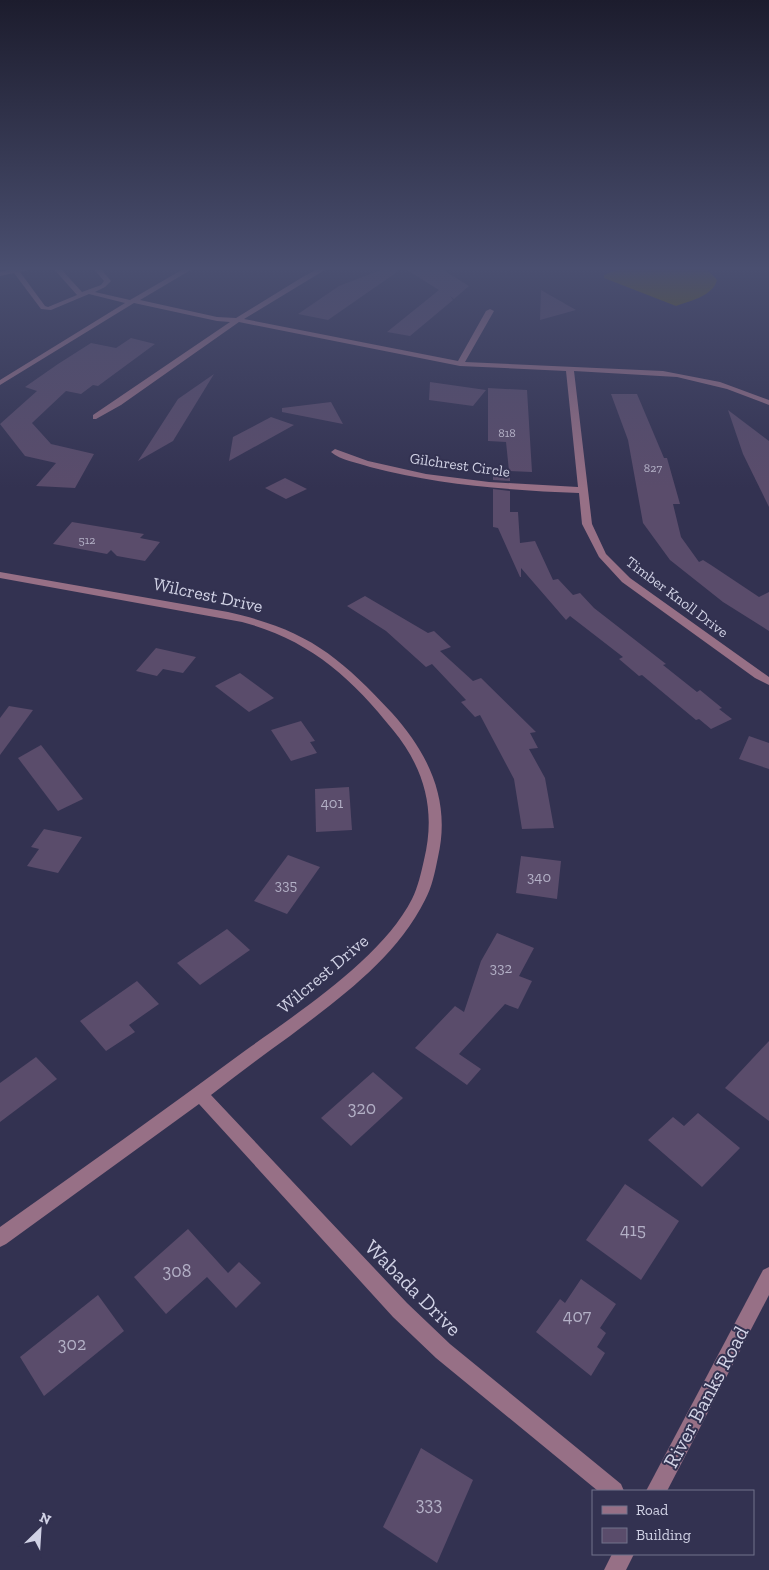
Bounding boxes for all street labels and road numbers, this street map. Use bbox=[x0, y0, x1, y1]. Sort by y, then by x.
street label: Gilchrest Circle bbox=[409, 449, 511, 481]
street label: Timber Knoll Drive bbox=[622, 553, 732, 641]
street label: Wilcrest Drive bbox=[151, 573, 265, 617]
street label: Wilcrest Drive bbox=[273, 930, 373, 1018]
street label: Wabada Drive bbox=[360, 1234, 467, 1341]
street label: River Banks Road bbox=[658, 1321, 754, 1472]

